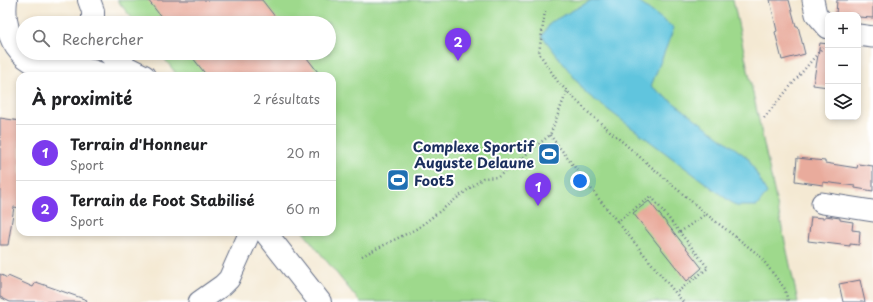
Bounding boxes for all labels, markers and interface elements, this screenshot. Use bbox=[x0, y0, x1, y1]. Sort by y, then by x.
map controls bbox=[825, 12, 861, 120]
button: + bbox=[825, 12, 861, 48]
search box bbox=[16, 16, 336, 60]
icon: search bbox=[30, 27, 52, 49]
text: Rechercher bbox=[62, 27, 143, 50]
pin: 2 bbox=[445, 28, 471, 61]
button: − bbox=[825, 48, 861, 84]
button: layers bbox=[825, 84, 861, 120]
text: À proximité bbox=[32, 85, 132, 111]
text: 2 résultats bbox=[253, 89, 320, 108]
text: Terrain d'Honneur bbox=[70, 132, 207, 155]
place label: Complexe Sportif Auguste Delaune bbox=[413, 136, 535, 173]
sports icon: Complexe Sportif Auguste Delaune bbox=[536, 141, 562, 167]
text: 1 bbox=[42, 143, 48, 162]
text: 20 m bbox=[286, 143, 320, 162]
text: Sport bbox=[70, 155, 104, 174]
sports icon: Foot5 bbox=[385, 167, 411, 193]
place label: Foot5 bbox=[414, 170, 454, 191]
your location bbox=[570, 171, 590, 191]
pin: 1 bbox=[525, 173, 551, 206]
text: Terrain de Foot Stabilisé bbox=[70, 188, 255, 211]
text: 2 bbox=[40, 199, 50, 218]
text: 60 m bbox=[286, 199, 320, 218]
text: Sport bbox=[70, 211, 104, 230]

